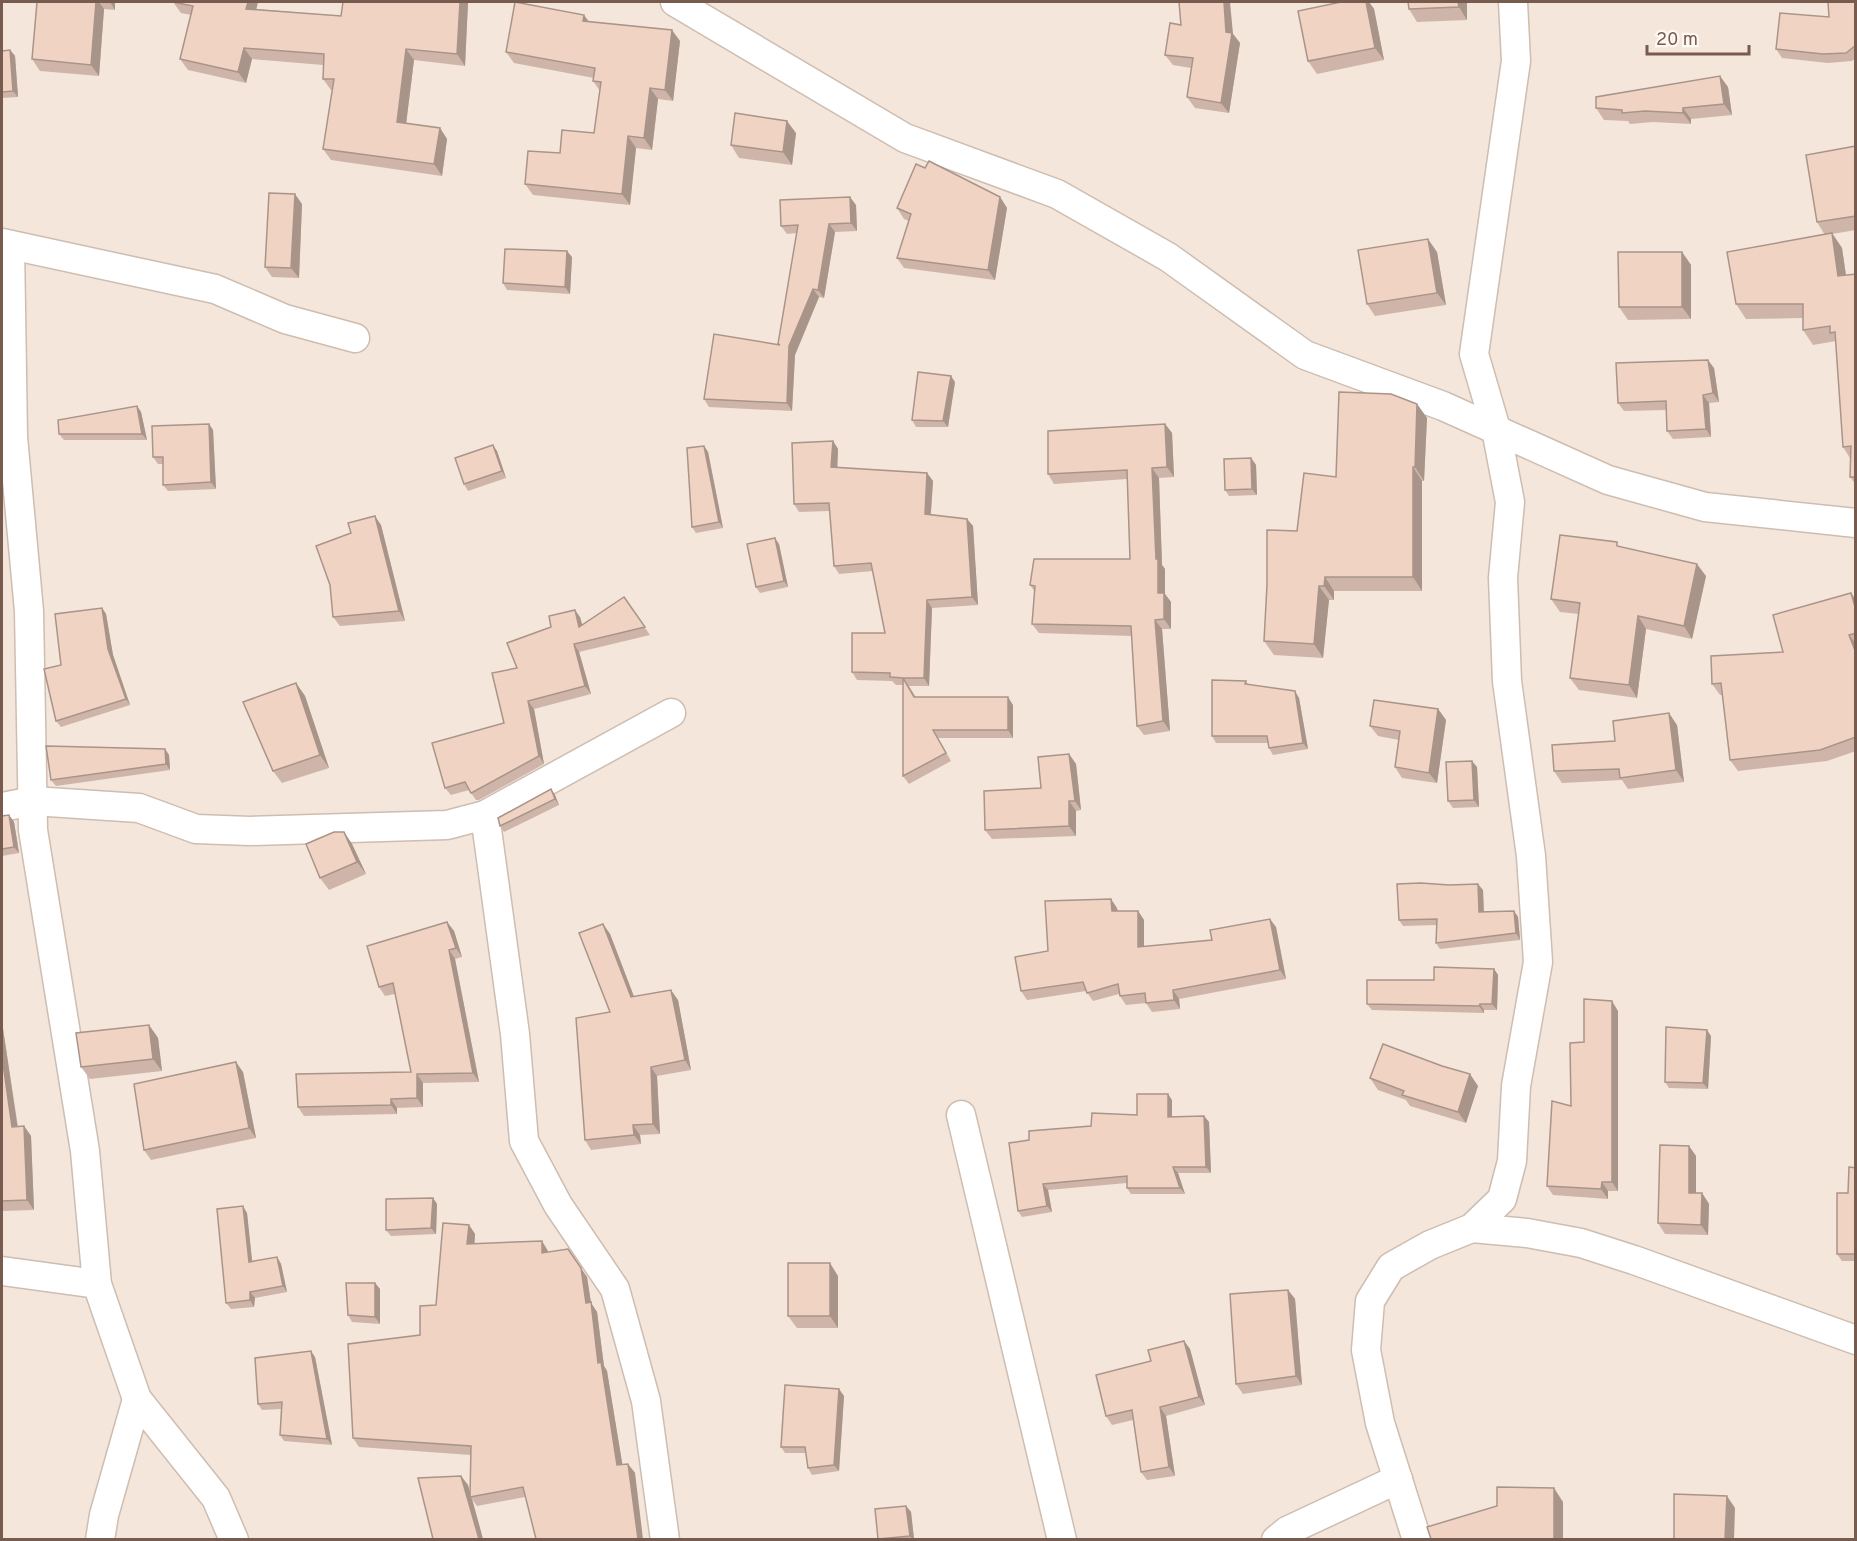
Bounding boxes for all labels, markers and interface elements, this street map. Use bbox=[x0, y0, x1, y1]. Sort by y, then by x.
scale bar bbox=[1647, 18, 1749, 56]
text: 20 m bbox=[1656, 29, 1698, 52]

